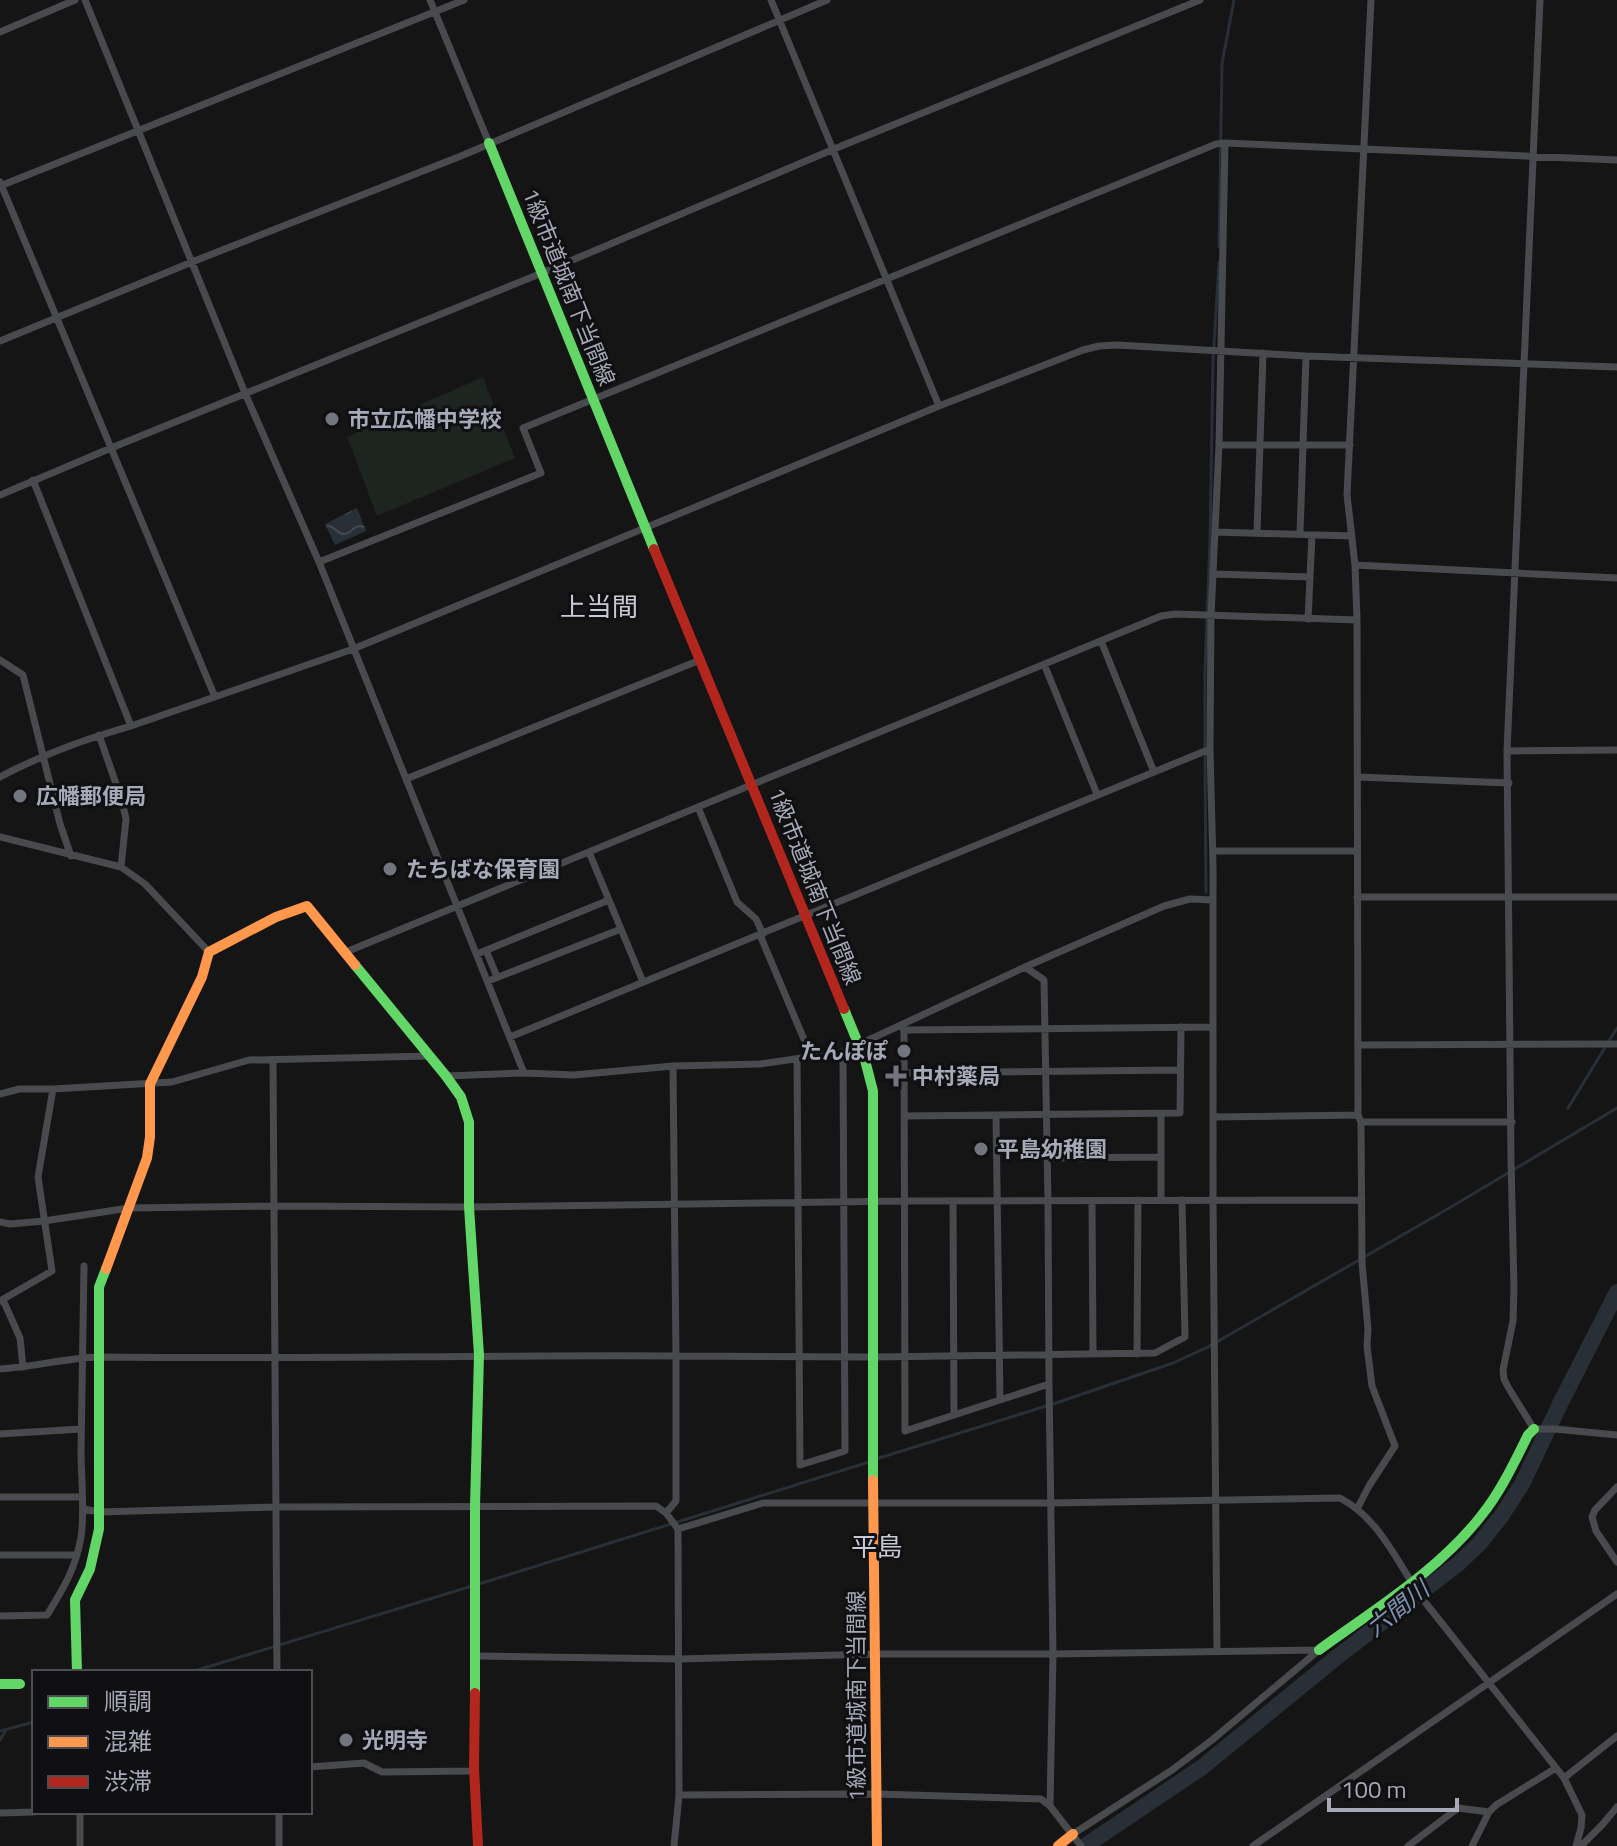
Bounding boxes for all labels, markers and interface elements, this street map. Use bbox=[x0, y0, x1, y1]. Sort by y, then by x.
street label: 1級市道城南下当間線 bbox=[514, 183, 624, 391]
place label: 市立広幡中学校 bbox=[348, 402, 502, 436]
marker: 市立広幡中学校 bbox=[323, 410, 341, 428]
district label: 上当間 bbox=[560, 587, 638, 626]
place label: 広幡郵便局 bbox=[36, 779, 146, 813]
street label: 1級市道城南下当間線 bbox=[760, 782, 870, 990]
marker: 広幡郵便局 bbox=[11, 787, 29, 805]
place label: たちばな保育園 bbox=[406, 852, 560, 886]
marker: たちばな保育園 bbox=[381, 860, 399, 878]
place label: たんぽぽ bbox=[800, 1034, 888, 1068]
marker: たんぽぽ bbox=[895, 1042, 913, 1060]
place label: 中村薬局 bbox=[912, 1059, 1000, 1093]
marker: 中村薬局 bbox=[887, 1067, 905, 1085]
place label: 平島幼稚園 bbox=[997, 1132, 1107, 1166]
marker: 平島幼稚園 bbox=[972, 1140, 990, 1158]
district label: 平島 bbox=[851, 1527, 903, 1566]
water label: 六間川 bbox=[1358, 1570, 1439, 1645]
street label: 1級市道城南下当間線 bbox=[839, 1591, 873, 1801]
legend bbox=[32, 1670, 312, 1814]
text: 順調 bbox=[104, 1683, 152, 1719]
text: 混雑 bbox=[104, 1723, 152, 1759]
place label: 光明寺 bbox=[362, 1723, 428, 1757]
marker: 光明寺 bbox=[337, 1731, 355, 1749]
scale bar bbox=[1329, 1762, 1457, 1812]
text: 渋滞 bbox=[104, 1763, 152, 1799]
text: 100 m bbox=[1341, 1771, 1407, 1807]

